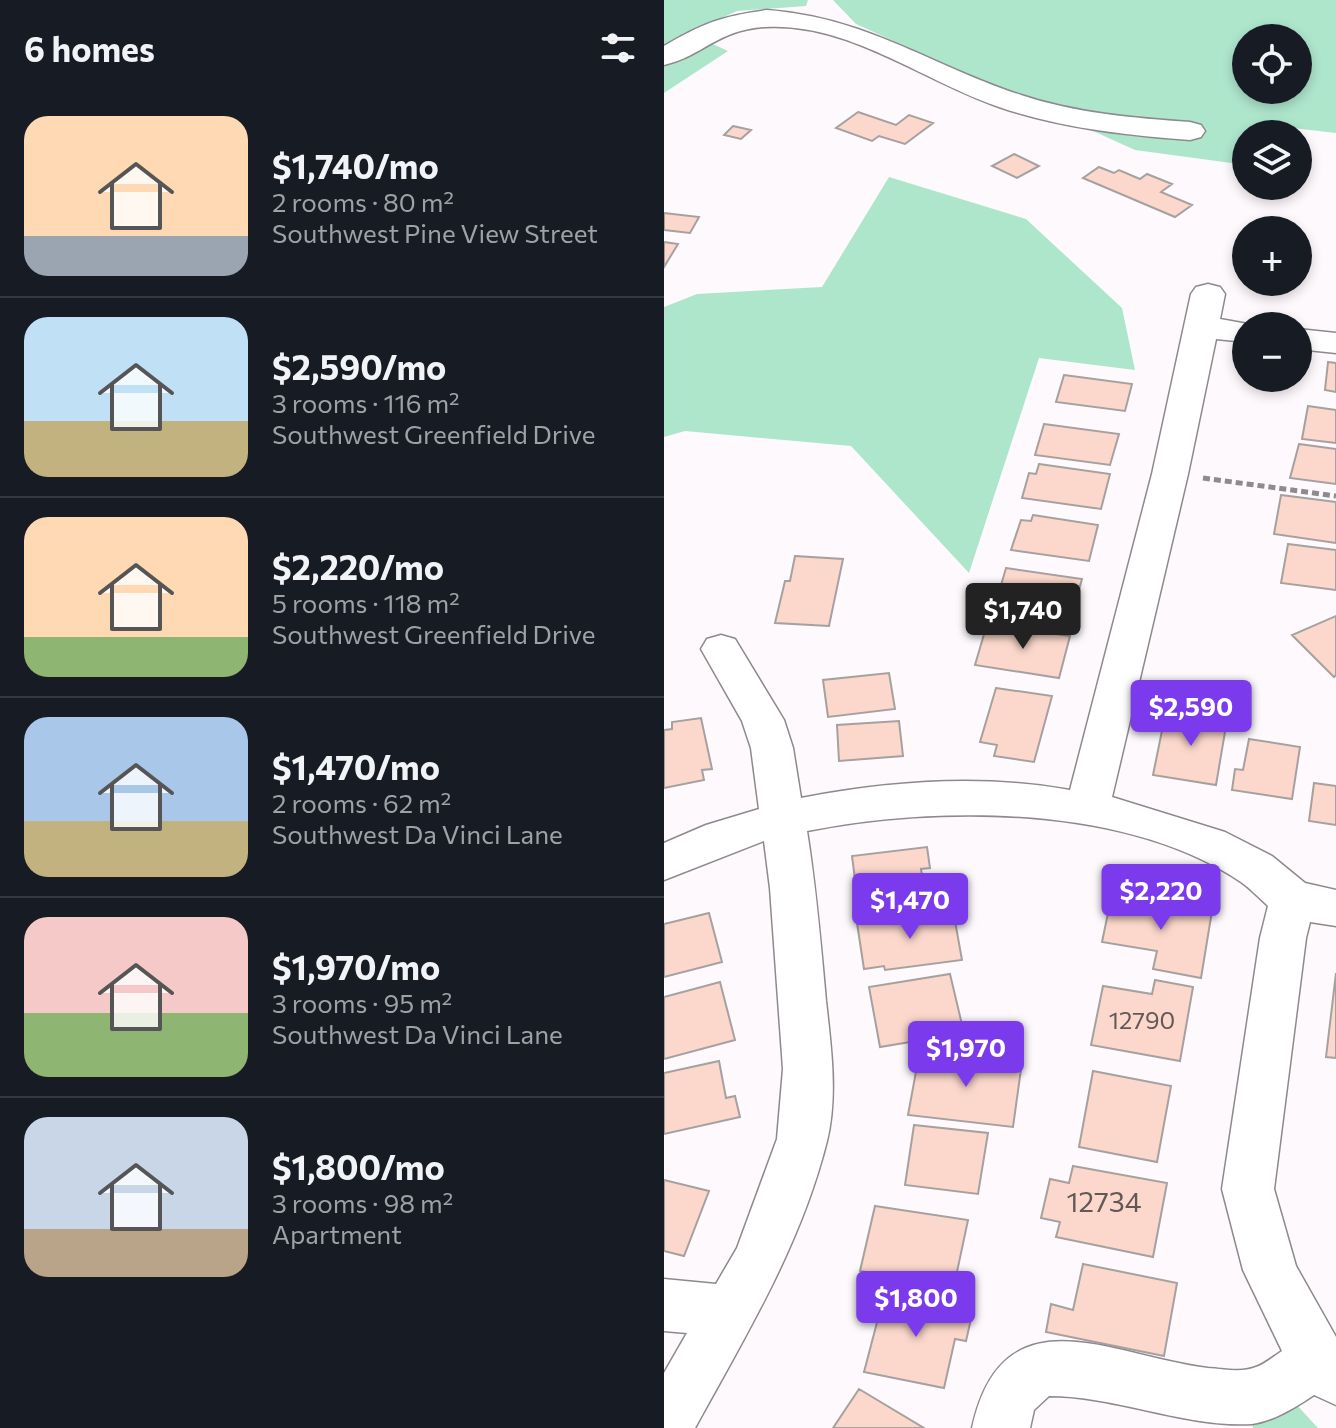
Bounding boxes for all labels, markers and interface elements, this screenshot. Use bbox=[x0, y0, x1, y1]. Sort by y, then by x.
map controls bbox=[1232, 24, 1312, 392]
button: locate bbox=[1232, 24, 1312, 104]
icon: filters bbox=[596, 26, 640, 70]
text: 6 homes bbox=[24, 27, 155, 69]
button: layers bbox=[1232, 120, 1312, 200]
text: $1,740/mo bbox=[272, 144, 439, 186]
icon: home bbox=[88, 148, 184, 244]
text: 2 rooms · 80 m² bbox=[272, 186, 454, 217]
button: + bbox=[1232, 216, 1312, 296]
text: Southwest Pine View Street bbox=[272, 217, 598, 248]
button: − bbox=[1232, 312, 1312, 392]
text: $2,590/mo bbox=[272, 345, 446, 387]
icon: home bbox=[88, 349, 184, 445]
text: 3 rooms · 116 m² bbox=[272, 387, 460, 418]
text: Southwest Greenfield Drive bbox=[272, 418, 595, 449]
text: $2,220/mo bbox=[272, 545, 444, 587]
icon: home bbox=[88, 549, 184, 645]
pin: $1,740 bbox=[958, 583, 1088, 651]
text: 5 rooms · 118 m² bbox=[272, 587, 460, 618]
text: $1,740 bbox=[984, 593, 1062, 624]
text: Southwest Greenfield Drive bbox=[272, 618, 595, 649]
pin: $2,590 bbox=[1126, 680, 1256, 748]
text: $2,590 bbox=[1149, 690, 1233, 721]
text: $1,470/mo bbox=[272, 745, 440, 787]
icon: home bbox=[88, 749, 184, 845]
text: 2 rooms · 62 m² bbox=[272, 787, 451, 818]
text: Southwest Da Vinci Lane bbox=[272, 818, 563, 849]
pin: $2,220 bbox=[1096, 864, 1226, 932]
pin: $1,470 bbox=[845, 873, 975, 941]
text: $2,220 bbox=[1120, 874, 1202, 905]
text: $1,470 bbox=[870, 883, 950, 914]
text: $1,970/mo bbox=[272, 945, 440, 987]
icon: home bbox=[88, 949, 184, 1045]
text: 3 rooms · 95 m² bbox=[272, 987, 452, 1018]
house number: 12790 bbox=[1109, 1005, 1175, 1034]
text: Southwest Da Vinci Lane bbox=[272, 1018, 563, 1049]
pin: $1,970 bbox=[901, 1021, 1031, 1089]
text: $1,970 bbox=[926, 1031, 1006, 1062]
text: $1,800/mo bbox=[272, 1145, 445, 1187]
icon: home bbox=[88, 1149, 184, 1245]
house number: 12734 bbox=[1067, 1184, 1142, 1218]
text: 3 rooms · 98 m² bbox=[272, 1187, 453, 1218]
text: Apartment bbox=[272, 1218, 402, 1249]
pin: $1,800 bbox=[851, 1271, 981, 1339]
text: $1,800 bbox=[874, 1281, 958, 1312]

